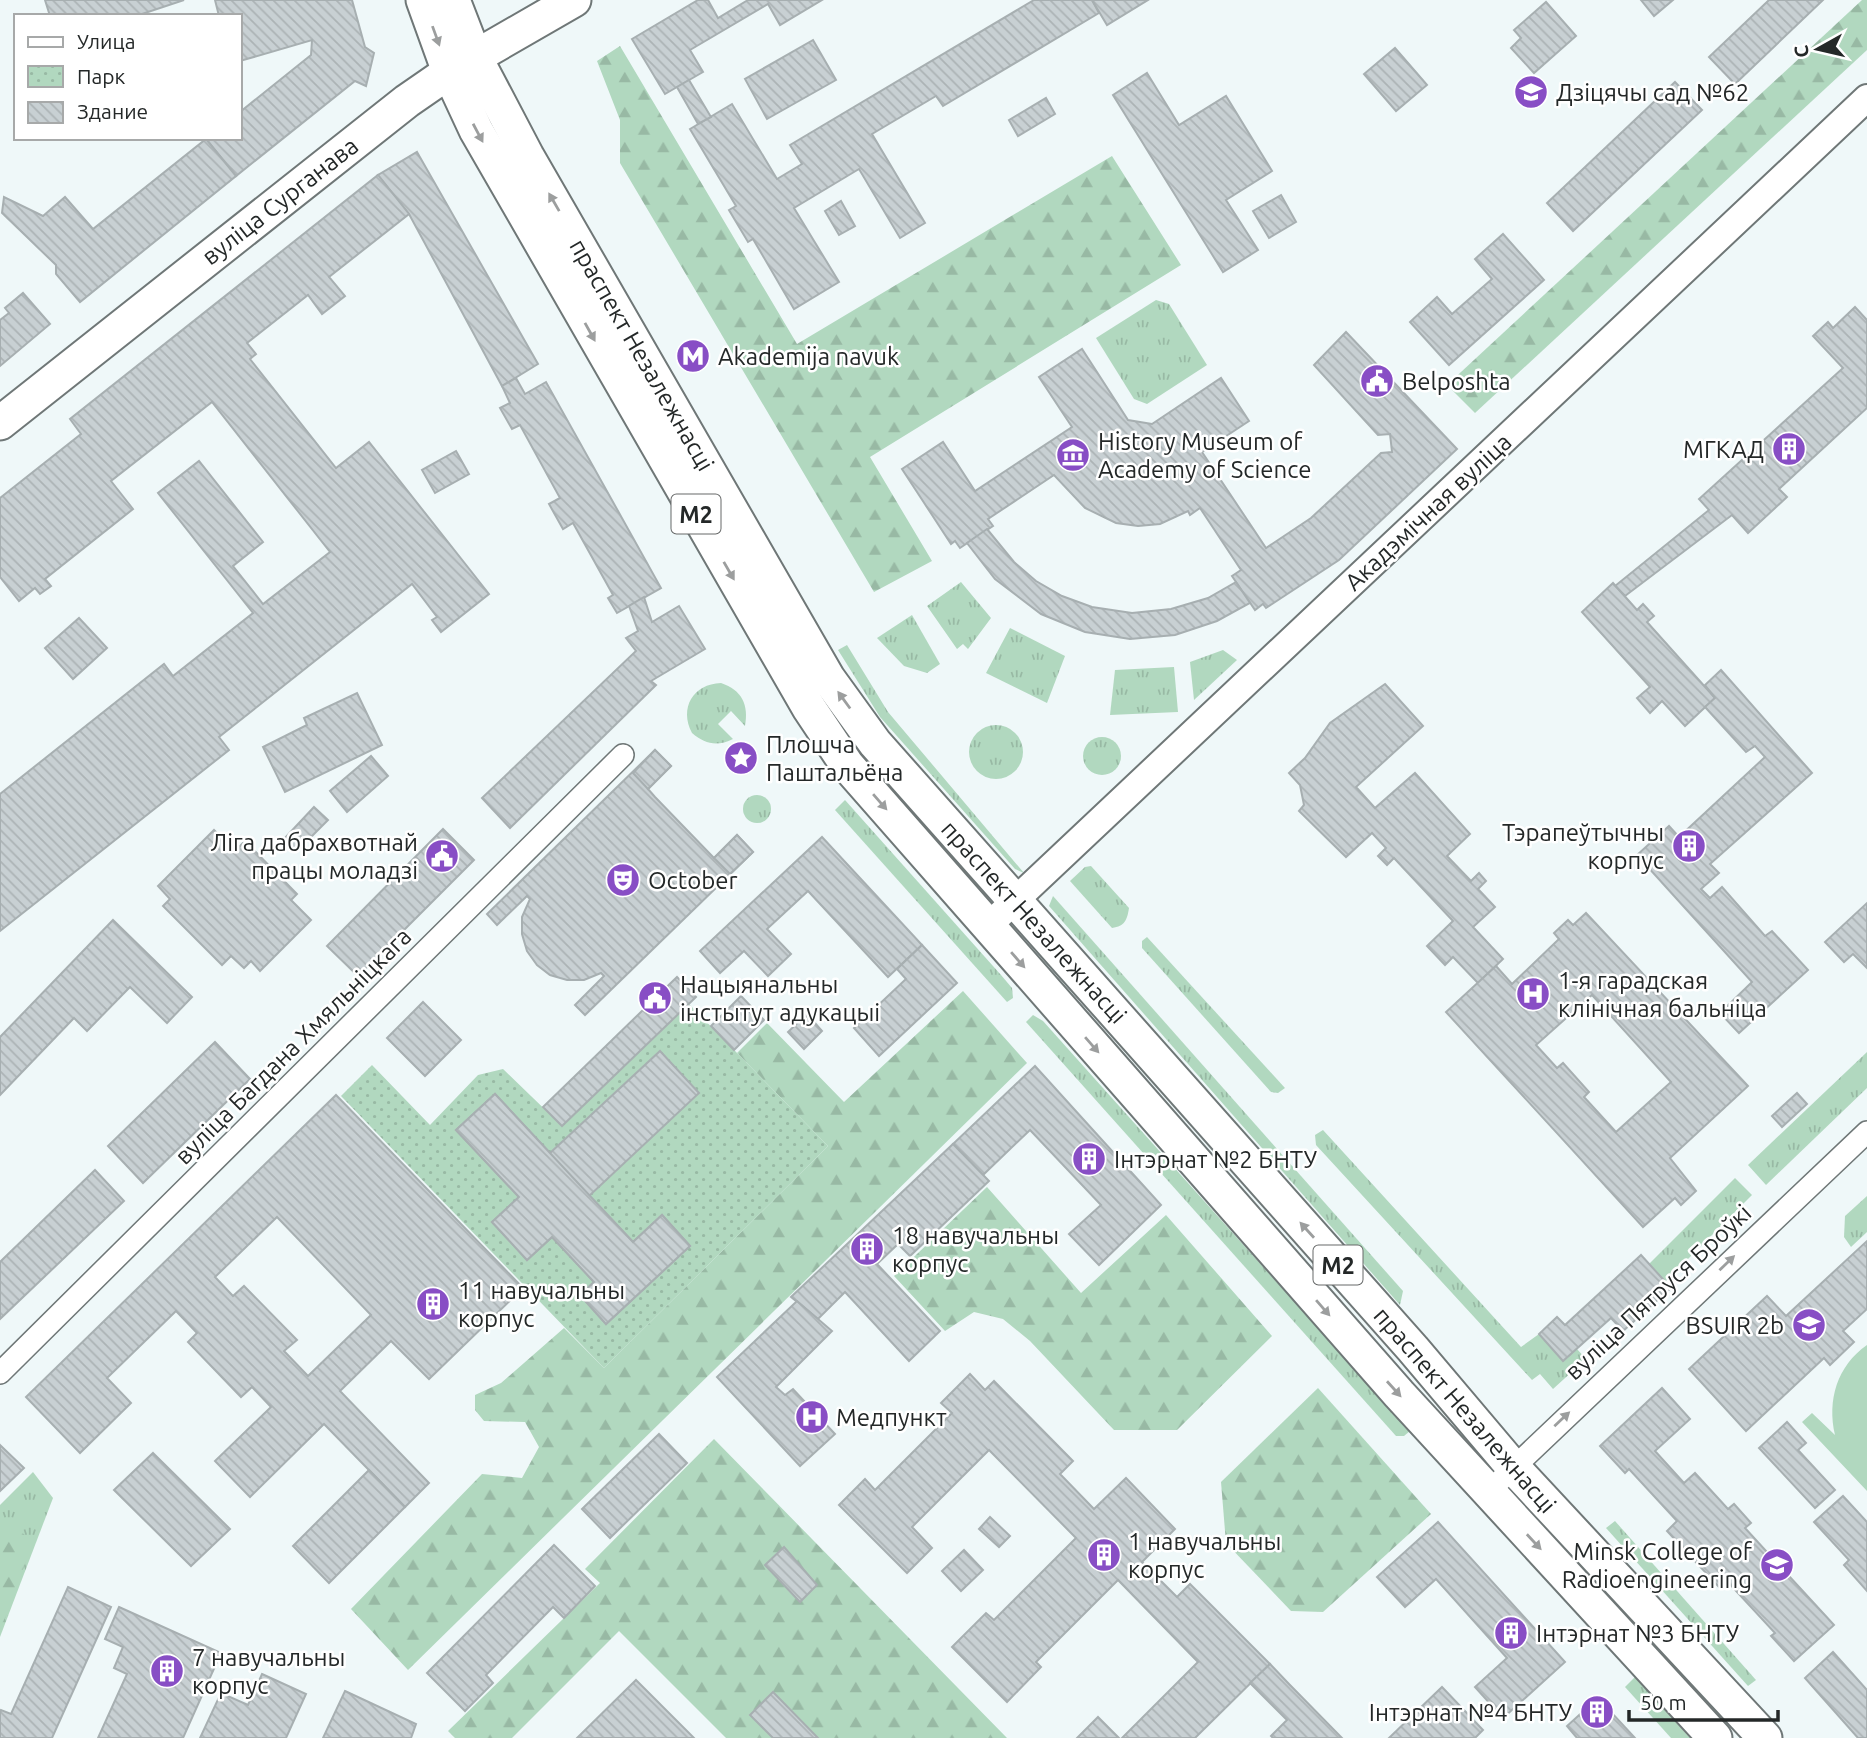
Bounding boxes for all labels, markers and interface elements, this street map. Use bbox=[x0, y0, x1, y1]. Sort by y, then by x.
legend bbox=[14, 14, 242, 140]
north arrow bbox=[1783, 14, 1853, 84]
one-way arrow bbox=[431, 25, 442, 46]
text: Улица bbox=[77, 29, 135, 53]
text: С bbox=[1789, 44, 1813, 59]
text: Парк bbox=[77, 64, 126, 88]
school or university icon: Дзіцячы сад №62 bbox=[1512, 73, 1550, 111]
place label: Дзіцячы сад №62 bbox=[1556, 79, 1749, 106]
text: Здание bbox=[77, 99, 148, 123]
one-way arrow bbox=[473, 123, 484, 143]
street label: вуліца Сурганава bbox=[197, 132, 363, 270]
one-way arrow bbox=[548, 193, 560, 212]
street label: праспект Незалежнасці bbox=[565, 234, 719, 476]
one-way arrow bbox=[584, 322, 596, 341]
metro station icon: Akademija navuk bbox=[674, 337, 712, 375]
place label: Akademija navuk bbox=[718, 343, 899, 370]
public building icon: Belposhta bbox=[1358, 362, 1396, 400]
place label: Belposhta bbox=[1402, 368, 1511, 395]
place label: History Museum of Academy of Science bbox=[1098, 428, 1312, 483]
street label: Акадэмічная вуліца bbox=[1339, 428, 1517, 596]
building icon: МГКАД bbox=[1770, 430, 1808, 468]
museum icon: History Museum of Academy of Science bbox=[1054, 436, 1092, 474]
place label: МГКАД bbox=[1683, 436, 1764, 463]
road number: М2 bbox=[672, 494, 720, 534]
one-way arrow bbox=[722, 561, 735, 580]
one-way arrow bbox=[837, 691, 851, 709]
place label: Плошча Паштальёна bbox=[766, 731, 903, 786]
place icon: Плошча Паштальёна bbox=[722, 739, 760, 777]
one-way arrow bbox=[872, 793, 887, 810]
street label: праспект Незалежнасці bbox=[936, 815, 1132, 1029]
place label: Тэрапеўтычны корпус bbox=[1502, 819, 1664, 874]
building icon: Тэрапеўтычны корпус bbox=[1670, 827, 1708, 865]
place label: Ліга дабрахвотнай працы моладзі bbox=[211, 829, 418, 884]
public building icon: Ліга дабрахвотнай працы моладзі bbox=[423, 837, 461, 875]
theatre icon: October bbox=[604, 861, 642, 899]
place label: October bbox=[648, 867, 738, 894]
street label: вуліца Багдана Хмяльніцкага bbox=[169, 922, 417, 1170]
one-way arrow bbox=[1010, 951, 1025, 968]
place label: 1-я гарадская клінічная бальніца bbox=[1558, 967, 1767, 1022]
place label: Нацыянальны інстытут адукацыі bbox=[680, 971, 880, 1026]
hospital icon: 1-я гарадская клінічная бальніца bbox=[1514, 975, 1552, 1013]
public building icon: Нацыянальны інстытут адукацыі bbox=[636, 979, 674, 1017]
one-way arrow bbox=[1084, 1036, 1100, 1054]
building icon: Інтэрнат №2 БНТУ bbox=[1070, 1140, 1108, 1178]
place label: Інтэрнат №2 БНТУ bbox=[1114, 1146, 1318, 1173]
street label: вуліца Пятруся Броўкі bbox=[1560, 1199, 1756, 1385]
one-way arrow bbox=[1299, 1221, 1315, 1239]
place label: 18 навучальны корпус bbox=[892, 1222, 1059, 1277]
building icon: 18 навучальны корпус bbox=[848, 1230, 886, 1268]
road number: М2 bbox=[1314, 1246, 1362, 1284]
one-way arrow bbox=[1718, 1255, 1736, 1271]
place label: 11 навучальны корпус bbox=[458, 1277, 625, 1332]
building icon: 11 навучальны корпус bbox=[414, 1285, 452, 1323]
one-way arrow bbox=[1315, 1299, 1331, 1317]
street label: праспект Незалежнасці bbox=[1369, 1302, 1561, 1518]
school or university icon: BSUIR 2b bbox=[1790, 1306, 1828, 1344]
place label: BSUIR 2b bbox=[1686, 1312, 1784, 1339]
one-way arrow bbox=[1386, 1380, 1402, 1398]
hospital icon: Медпункт bbox=[793, 1398, 831, 1436]
place label: Медпункт bbox=[836, 1404, 947, 1431]
one-way arrow bbox=[1553, 1411, 1570, 1428]
place label: 1 навучальны корпус bbox=[1128, 1528, 1281, 1583]
one-way arrow bbox=[1526, 1533, 1542, 1550]
building icon: 1 навучальны корпус bbox=[1085, 1536, 1123, 1574]
place label: Minsk College of Radioengineering bbox=[1562, 1538, 1753, 1593]
school or university icon: Minsk College of Radioengineering bbox=[1758, 1546, 1796, 1584]
building icon: Інтэрнат №3 БНТУ bbox=[1492, 1614, 1530, 1652]
place label: Інтэрнат №3 БНТУ bbox=[1536, 1620, 1740, 1647]
place label: 7 навучальны корпус bbox=[192, 1644, 345, 1699]
building icon: 7 навучальны корпус bbox=[148, 1652, 186, 1690]
scale bar bbox=[1629, 1678, 1778, 1722]
text: 50 m bbox=[1640, 1690, 1687, 1714]
building icon: Інтэрнат №4 БНТУ bbox=[1578, 1693, 1616, 1731]
place label: Інтэрнат №4 БНТУ bbox=[1369, 1699, 1572, 1726]

